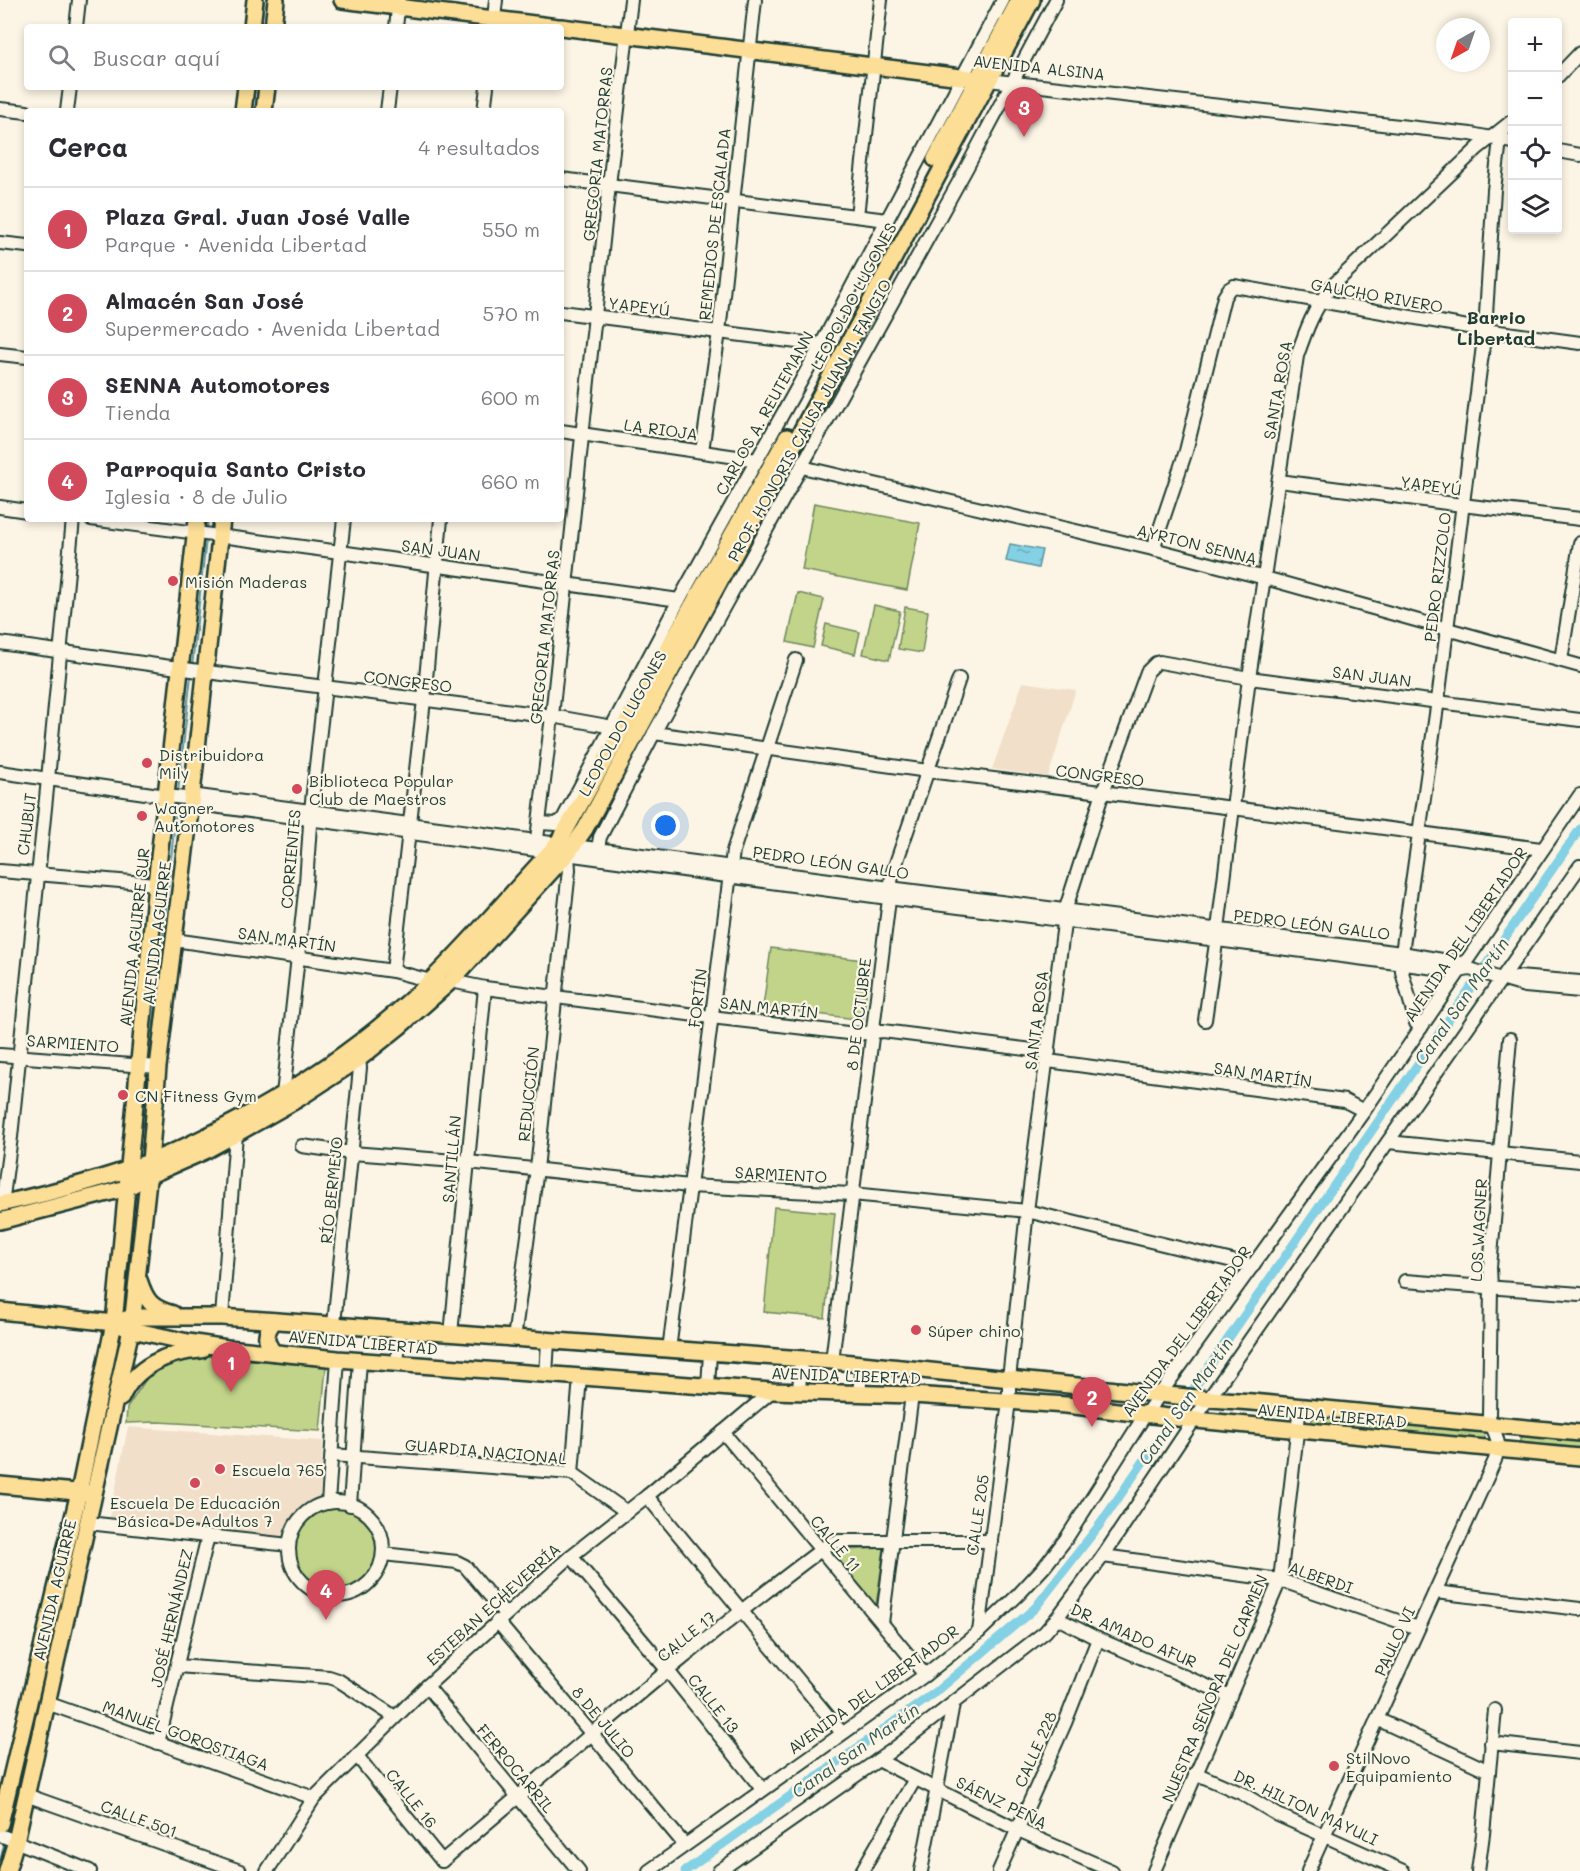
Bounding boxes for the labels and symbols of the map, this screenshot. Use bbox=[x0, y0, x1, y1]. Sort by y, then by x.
north arrow bbox=[1436, 18, 1490, 72]
street label: AVENIDA ALSINA bbox=[972, 50, 1106, 84]
street label: GREGORIA MATORRAS bbox=[577, 66, 617, 242]
pin: 3 bbox=[1004, 88, 1044, 137]
street label: REMEDIOS DE ESCALADA bbox=[693, 127, 735, 321]
street label: LEOPOLDO LUGONES bbox=[805, 219, 901, 373]
street label: GAUCHO RIVERO bbox=[1309, 273, 1445, 317]
street label: PROF. HONORIS CAUSA JUAN M. FANGIO bbox=[722, 275, 896, 565]
street label: YAPEYÚ bbox=[607, 292, 671, 320]
district label: Barrio Libertad bbox=[1457, 305, 1535, 350]
street label: CARLOS A. REUTEMANN bbox=[710, 327, 818, 499]
street label: SANTA ROSA bbox=[1258, 339, 1296, 441]
street label: LA RIOJA bbox=[623, 413, 699, 445]
street label: YAPEYÚ bbox=[1399, 470, 1463, 500]
street label: PEDRO RIZZOLO bbox=[1419, 511, 1455, 643]
street label: AYRTON SENNA bbox=[1135, 519, 1259, 569]
street label: SAN JUAN bbox=[400, 534, 482, 566]
street label: GREGORIA MATORRAS bbox=[524, 549, 564, 725]
place label: Misión Maderas bbox=[185, 571, 307, 592]
marker: Misión Maderas bbox=[166, 574, 180, 588]
street label: LEOPOLDO LUGONES bbox=[573, 646, 671, 800]
street label: SAN JUAN bbox=[1331, 661, 1413, 691]
street label: CONGRESO bbox=[363, 665, 453, 697]
place label: Distribuidora Mily bbox=[159, 744, 264, 783]
marker: Distribuidora Mily bbox=[140, 756, 154, 770]
street label: CONGRESO bbox=[1055, 759, 1145, 791]
place label: Biblioteca Popular Club de Maestros bbox=[309, 770, 454, 809]
marker: Biblioteca Popular Club de Maestros bbox=[290, 782, 304, 796]
street label: CHUBUT bbox=[12, 791, 40, 857]
place label: Wagner Automotores bbox=[154, 797, 255, 836]
street label: CORRIENTES bbox=[275, 808, 305, 910]
marker: Wagner Automotores bbox=[135, 809, 149, 823]
your location bbox=[651, 811, 680, 840]
street label: PEDRO LEÓN GALLO bbox=[752, 841, 910, 883]
street label: AVENIDA DEL LIBERTADOR bbox=[1399, 843, 1531, 1025]
street label: AVENIDA AGUIRRE SUR bbox=[114, 847, 154, 1027]
street label: AVENIDA AGUIRRE bbox=[137, 860, 175, 1006]
street label: PEDRO LEÓN GALLO bbox=[1233, 904, 1391, 944]
street label: SAN MARTÍN bbox=[237, 922, 337, 956]
water label: Canal San Martín bbox=[1408, 932, 1514, 1070]
street label: 8 DE OCTUBRE bbox=[841, 957, 875, 1071]
street label: FORTÍN bbox=[683, 967, 711, 1029]
street label: SANTA ROSA bbox=[1019, 969, 1053, 1071]
street label: SAN MARTÍN bbox=[719, 991, 819, 1023]
street label: SARMIENTO bbox=[26, 1029, 120, 1057]
street label: REDUCCIÓN bbox=[513, 1045, 543, 1143]
street label: SAN MARTÍN bbox=[1213, 1057, 1313, 1091]
place label: CN Fitness Gym bbox=[135, 1085, 257, 1106]
marker: CN Fitness Gym bbox=[116, 1088, 130, 1102]
street label: SANTILLÁN bbox=[437, 1114, 465, 1204]
street label: RÍO BERMEJO bbox=[315, 1135, 347, 1245]
street label: SARMIENTO bbox=[734, 1161, 828, 1187]
street label: LOS WAGNER bbox=[1465, 1178, 1491, 1282]
street label: AVENIDA DEL LIBERTADOR bbox=[1117, 1241, 1255, 1421]
place label: Súper chino bbox=[928, 1320, 1020, 1341]
marker: Súper chino bbox=[909, 1323, 923, 1337]
street label: AVENIDA LIBERTAD bbox=[287, 1325, 439, 1359]
water label: Canal San Martín bbox=[1132, 1332, 1238, 1470]
pin: 1 bbox=[212, 1342, 250, 1392]
street label: AVENIDA LIBERTAD bbox=[771, 1362, 921, 1388]
pin: 2 bbox=[1072, 1378, 1112, 1427]
street label: AVENIDA LIBERTAD bbox=[1256, 1398, 1408, 1432]
street label: GUARDIA NACIONAL bbox=[404, 1433, 568, 1469]
place label: Escuela 765 bbox=[232, 1459, 324, 1480]
marker: Escuela 765 bbox=[213, 1462, 227, 1476]
street label: CALLE 205 bbox=[961, 1473, 993, 1557]
marker: Escuela De Educación Básica De Adultos 7 bbox=[188, 1476, 202, 1490]
place label: Escuela De Educación Básica De Adultos 7 bbox=[110, 1492, 280, 1531]
street label: CALLE 11 bbox=[806, 1510, 866, 1576]
street label: AVENIDA AGUIRRE bbox=[28, 1517, 80, 1663]
street label: ESTEBAN ECHEVERRÍA bbox=[422, 1538, 564, 1670]
street label: JOSÉ HERNÁNDEZ bbox=[145, 1547, 197, 1689]
street label: ALBERDI bbox=[1286, 1556, 1356, 1598]
pin: 4 bbox=[306, 1570, 346, 1620]
street label: NUESTRA SEÑORA DEL CARMEN bbox=[1156, 1571, 1272, 1805]
street label: DR. AMADO AFUR bbox=[1068, 1598, 1200, 1672]
street label: PAULO VI bbox=[1369, 1603, 1419, 1679]
street label: CALLE 17 bbox=[652, 1606, 720, 1666]
street label: AVENIDA DEL LIBERTADOR bbox=[783, 1620, 963, 1758]
street label: CALLE 13 bbox=[684, 1669, 744, 1737]
street label: 8 DE JULIO bbox=[568, 1682, 640, 1762]
street label: MANUEL GOROSTIAGA bbox=[100, 1695, 272, 1775]
water label: Canal San Martín bbox=[786, 1697, 924, 1803]
street label: CALLE 228 bbox=[1009, 1707, 1061, 1790]
street label: FERROCARRIL bbox=[473, 1719, 560, 1817]
place label: StilNovo Equipamiento bbox=[1346, 1747, 1452, 1786]
marker: StilNovo Equipamiento bbox=[1327, 1759, 1341, 1773]
street label: CALLE 16 bbox=[382, 1764, 442, 1832]
street label: DR. HILTON MAYULI bbox=[1230, 1764, 1382, 1850]
street label: SÁENZ PEÑA bbox=[953, 1771, 1051, 1833]
street label: CALLE 501 bbox=[98, 1794, 180, 1842]

